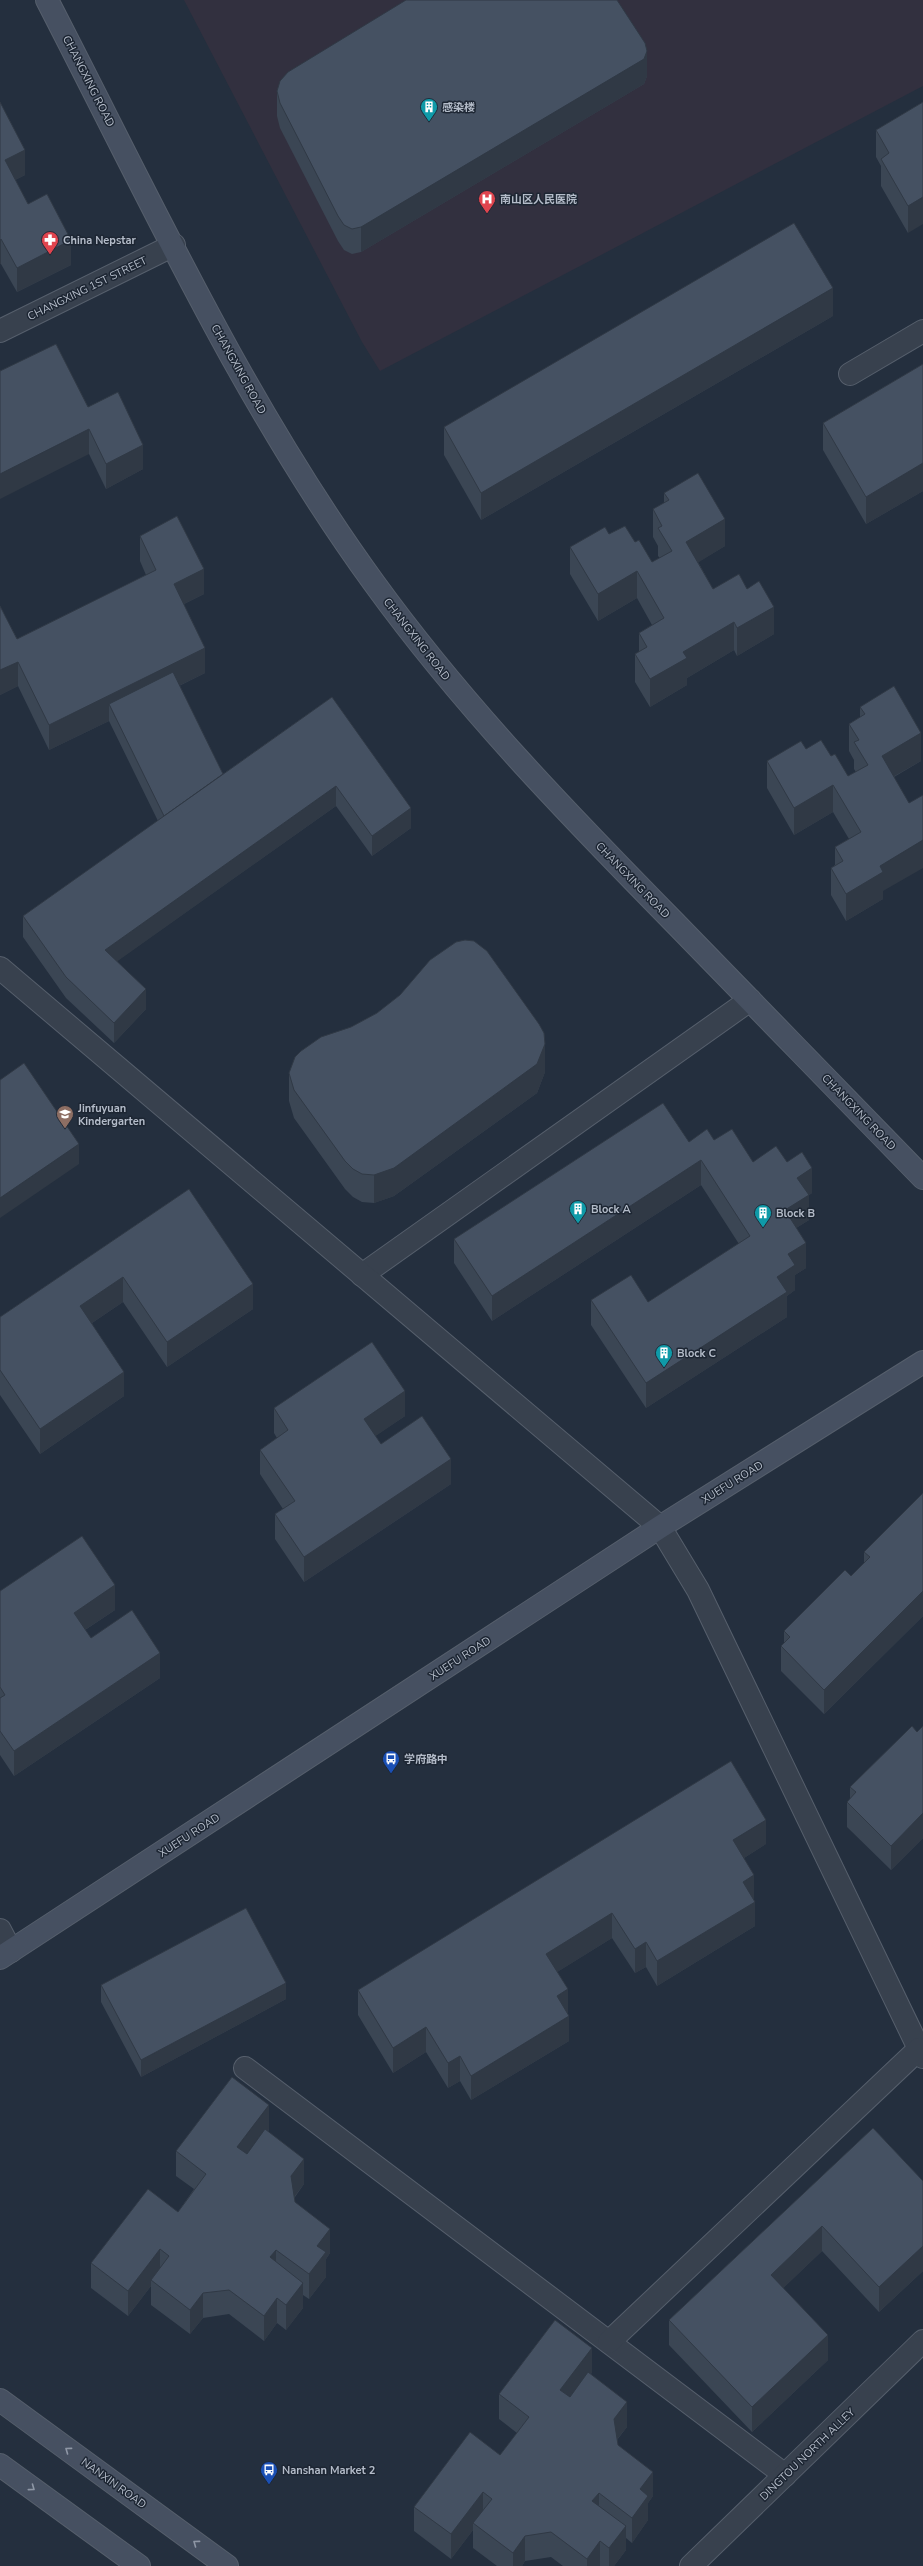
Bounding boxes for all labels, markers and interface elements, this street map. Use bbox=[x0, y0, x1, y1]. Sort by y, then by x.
street label: CHANGXING ROAD bbox=[59, 33, 118, 129]
building icon: 感染楼 bbox=[419, 97, 439, 122]
place label: 感染楼 bbox=[442, 100, 475, 115]
hospital icon: 南山区人民医院 bbox=[477, 189, 497, 214]
place label: 南山区人民医院 bbox=[500, 192, 577, 207]
pharmacy icon: China Nepstar bbox=[40, 230, 60, 255]
place label: China Nepstar bbox=[63, 233, 136, 248]
street label: CHANGXING 1ST STREET bbox=[25, 253, 150, 324]
street label: CHANGXING ROAD bbox=[208, 322, 270, 417]
street label: CHANGXING ROAD bbox=[380, 595, 453, 684]
street label: CHANGXING ROAD bbox=[592, 839, 673, 922]
street label: CHANGXING ROAD bbox=[818, 1071, 899, 1154]
place label: Jinfuyuan Kindergarten bbox=[77, 1101, 145, 1129]
school or university icon: Jinfuyuan Kindergarten bbox=[55, 1104, 75, 1129]
building icon: Block A bbox=[568, 1199, 588, 1224]
place label: Block A bbox=[591, 1202, 631, 1217]
building icon: Block B bbox=[753, 1203, 773, 1228]
place label: Block B bbox=[776, 1206, 815, 1221]
building icon: Block C bbox=[654, 1343, 674, 1368]
place label: Block C bbox=[677, 1346, 716, 1361]
street label: XUEFU ROAD bbox=[699, 1457, 766, 1507]
street label: XUEFU ROAD bbox=[427, 1633, 494, 1684]
bus stop icon: 学府路中 bbox=[381, 1749, 401, 1774]
place label: 学府路中 bbox=[404, 1752, 448, 1767]
street label: XUEFU ROAD bbox=[156, 1810, 223, 1861]
street label: DINGTOU NORTH ALLEY bbox=[757, 2405, 858, 2504]
one-way arrow bbox=[65, 2447, 72, 2455]
street label: NANXIN ROAD bbox=[78, 2455, 149, 2512]
bus stop icon: Nanshan Market 2 bbox=[259, 2460, 279, 2485]
place label: Nanshan Market 2 bbox=[282, 2463, 376, 2478]
one-way arrow bbox=[27, 2483, 34, 2490]
one-way arrow bbox=[193, 2541, 200, 2548]

